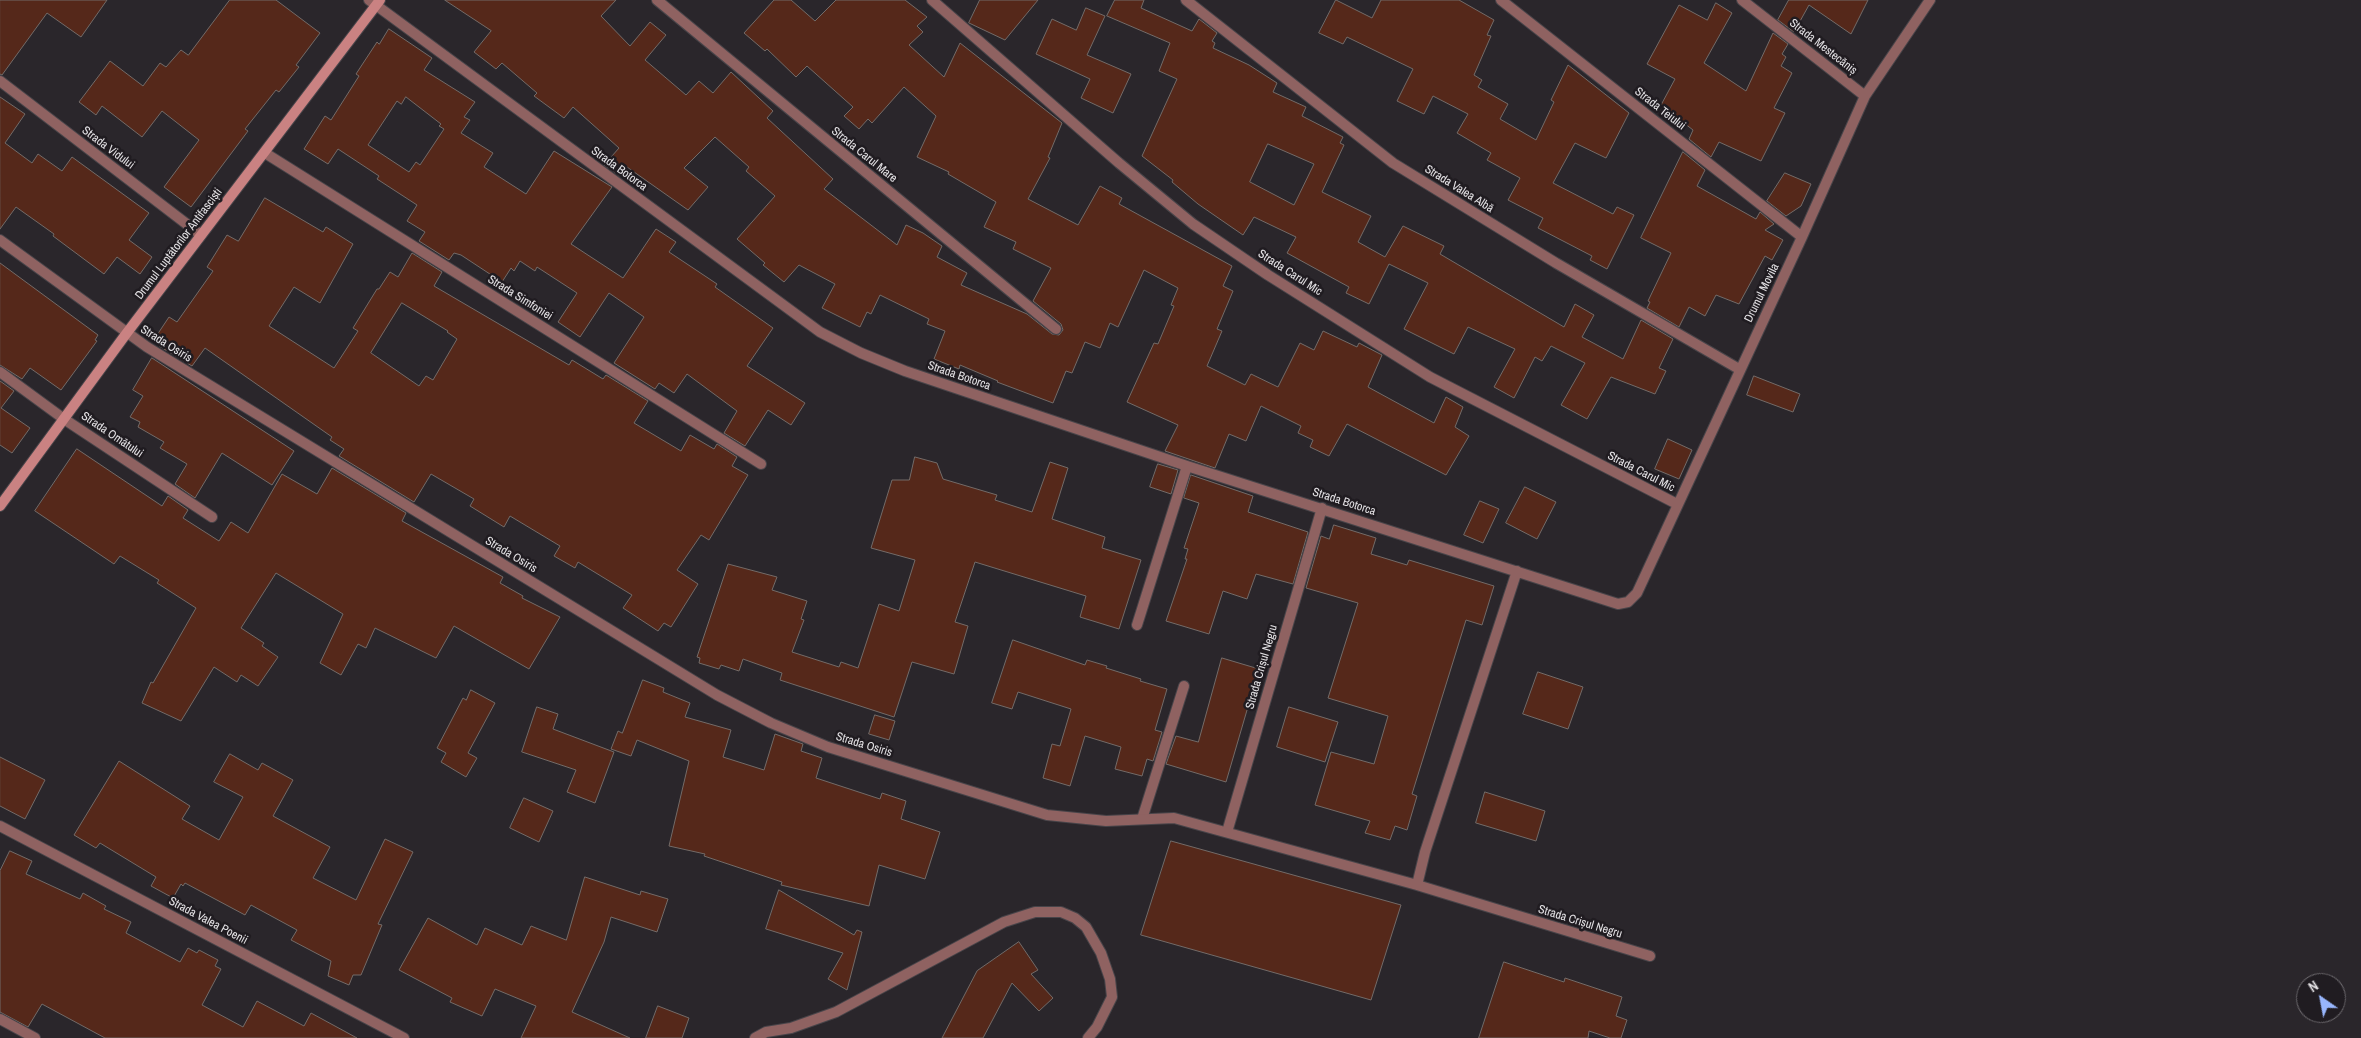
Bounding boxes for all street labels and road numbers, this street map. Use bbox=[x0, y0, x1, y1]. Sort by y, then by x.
street label: Strada Mestecăniș bbox=[1786, 16, 1860, 78]
street label: Strada Teiului bbox=[1632, 85, 1688, 133]
street label: Strada Vidului bbox=[79, 124, 137, 172]
street label: Strada Carul Mare bbox=[828, 124, 900, 186]
street label: Strada Botorca bbox=[588, 144, 650, 194]
street label: Strada Valea Albă bbox=[1422, 162, 1496, 216]
street label: Drumul Luptătorilor Antifasciști bbox=[132, 186, 226, 302]
street label: Strada Carul Mic bbox=[1255, 247, 1325, 299]
street label: Drumul Movila bbox=[1742, 261, 1782, 325]
street label: Strada Simfoniei bbox=[485, 272, 555, 324]
street label: Strada Osiris bbox=[138, 323, 194, 365]
street label: Strada Botorca bbox=[926, 359, 992, 393]
street label: Strada Omătului bbox=[78, 409, 146, 461]
street label: Strada Carul Mic bbox=[1605, 449, 1677, 495]
street label: Strada Botorca bbox=[1311, 485, 1377, 519]
street label: Strada Osiris bbox=[482, 534, 540, 576]
street label: Strada Crișul Negru bbox=[1243, 623, 1281, 711]
street label: Strada Osiris bbox=[834, 730, 894, 760]
street label: Strada Valea Poenii bbox=[166, 894, 250, 948]
street label: Strada Crișul Negru bbox=[1536, 902, 1624, 942]

